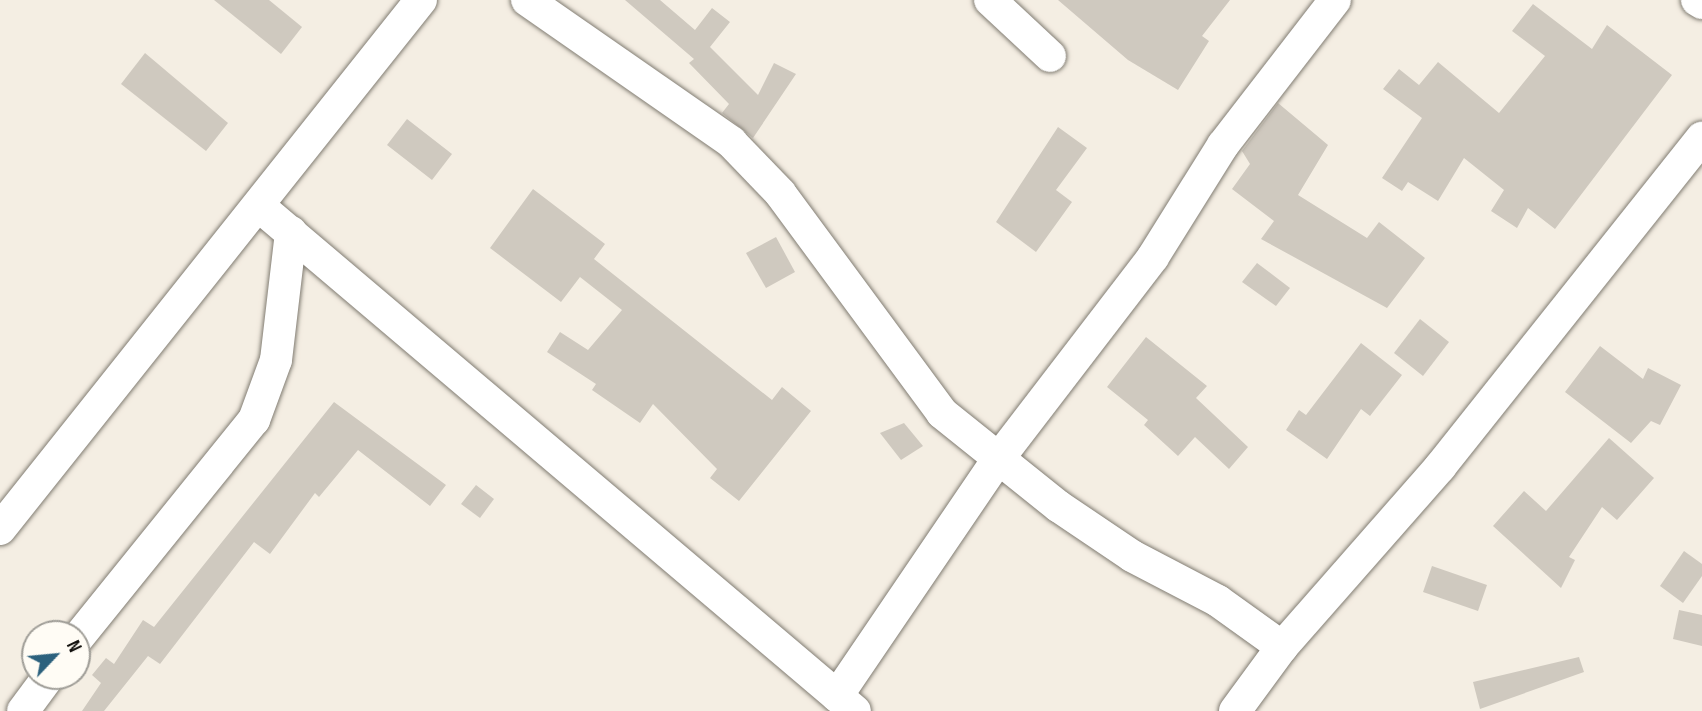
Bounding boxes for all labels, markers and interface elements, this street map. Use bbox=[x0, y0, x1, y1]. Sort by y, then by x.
north arrow bbox=[21, 620, 91, 690]
text: N bbox=[61, 637, 86, 656]

